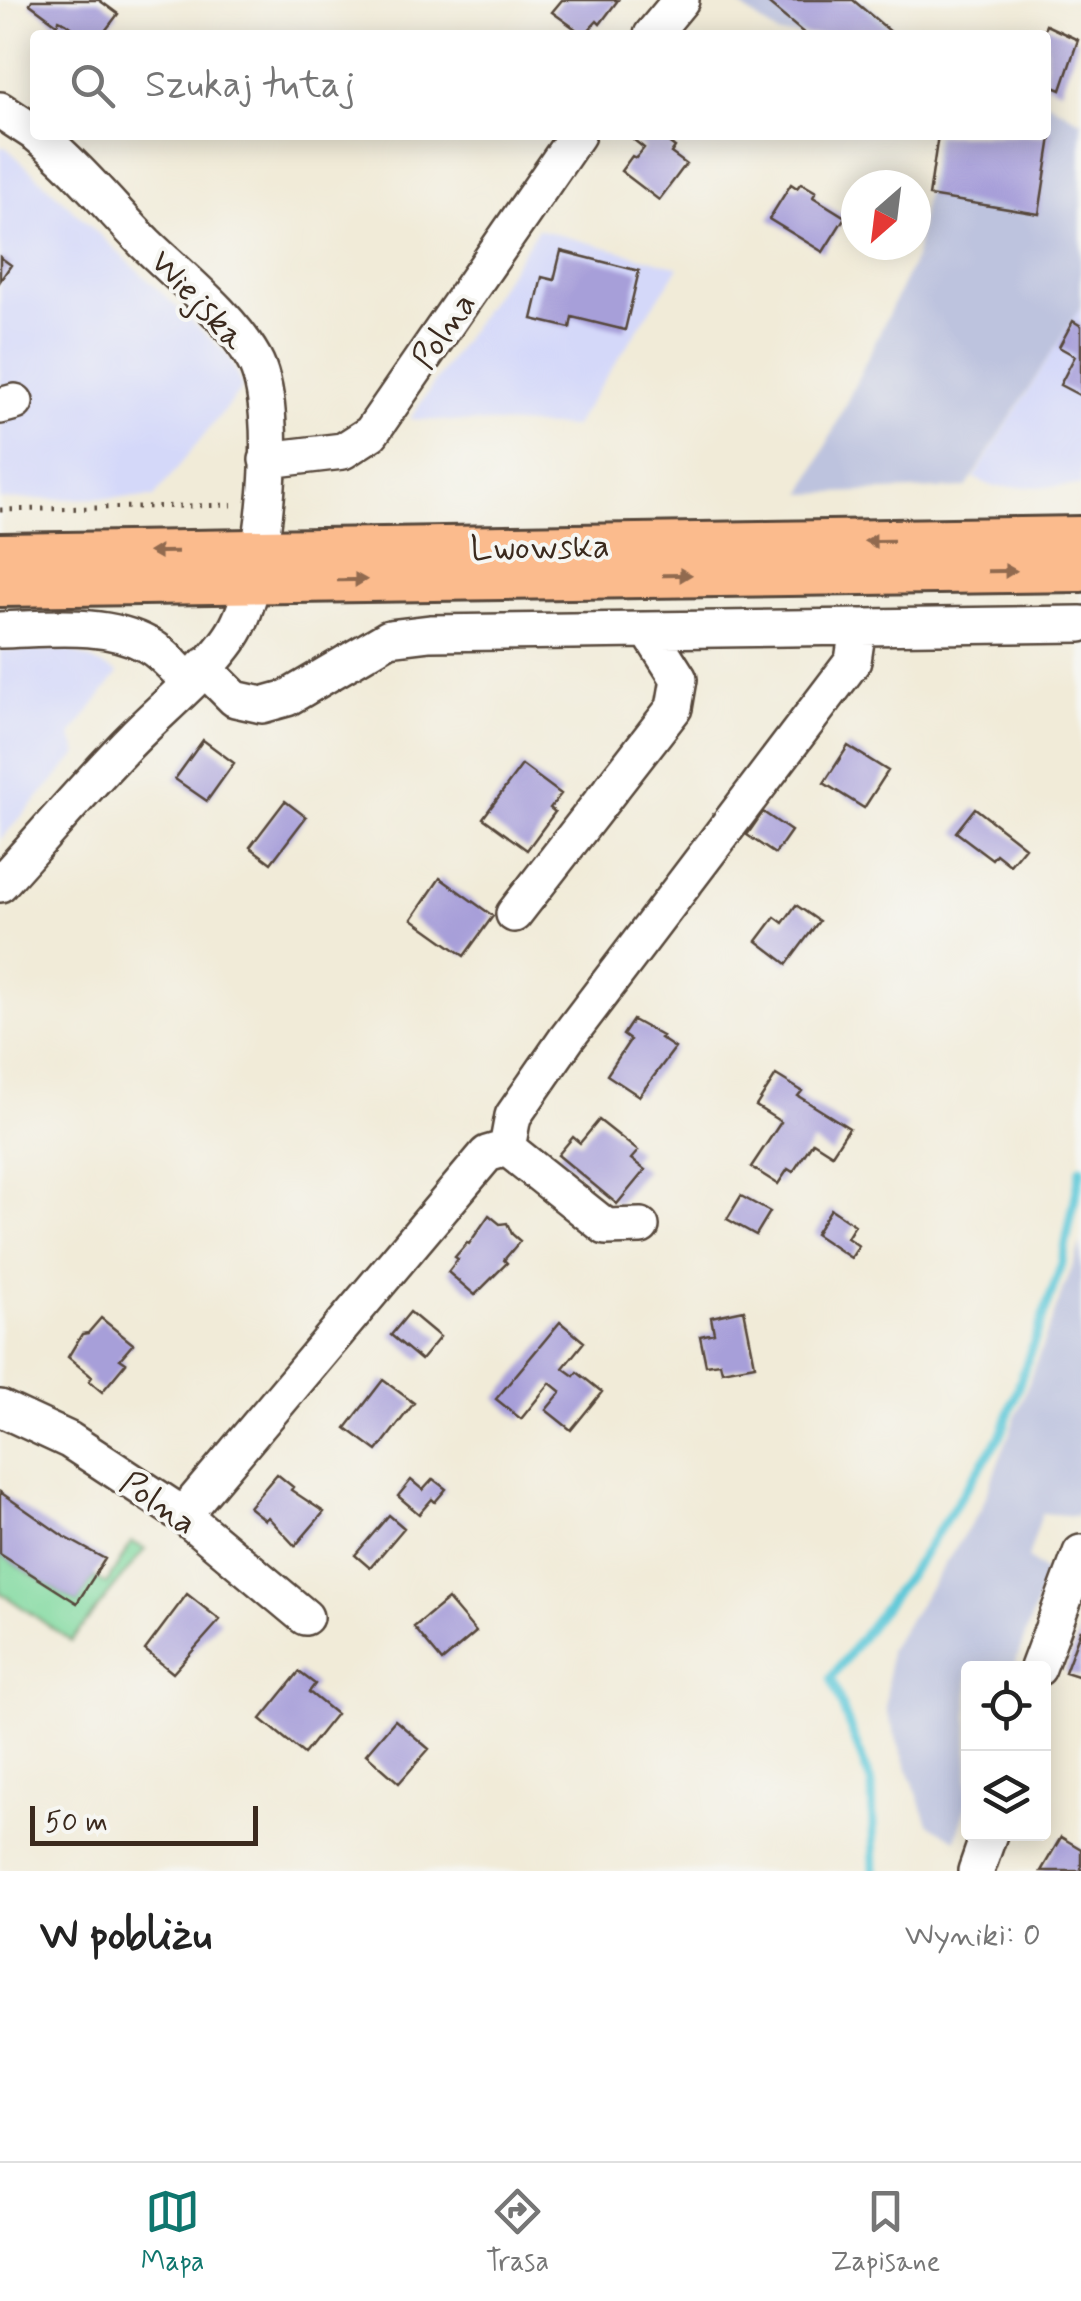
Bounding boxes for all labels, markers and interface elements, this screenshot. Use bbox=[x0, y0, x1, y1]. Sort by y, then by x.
search box bbox=[30, 30, 1051, 140]
icon: search bbox=[65, 58, 120, 113]
text: Szukaj tutaj bbox=[145, 61, 355, 110]
north arrow bbox=[841, 170, 931, 260]
street label: Wiejska bbox=[139, 240, 257, 361]
street label: Polna bbox=[402, 284, 487, 379]
street label: Lwowska bbox=[470, 524, 610, 572]
one-way arrow bbox=[862, 534, 894, 550]
one-way arrow bbox=[146, 545, 178, 561]
one-way arrow bbox=[986, 563, 1018, 579]
one-way arrow bbox=[661, 567, 693, 583]
one-way arrow bbox=[336, 572, 368, 588]
street label: Polna bbox=[110, 1461, 205, 1546]
map controls bbox=[961, 1661, 1051, 1841]
button: locate bbox=[961, 1661, 1051, 1751]
button: layers bbox=[961, 1751, 1051, 1841]
scale bar bbox=[30, 1801, 258, 1846]
text: 50 m bbox=[45, 1805, 108, 1842]
text: W pobliżu bbox=[40, 1909, 212, 1964]
text: Wyniki: 0 bbox=[905, 1915, 1041, 1957]
tab: Mapa bbox=[141, 2184, 204, 2281]
tab: Trasa bbox=[486, 2184, 549, 2281]
tab: Zapisane bbox=[830, 2184, 940, 2281]

